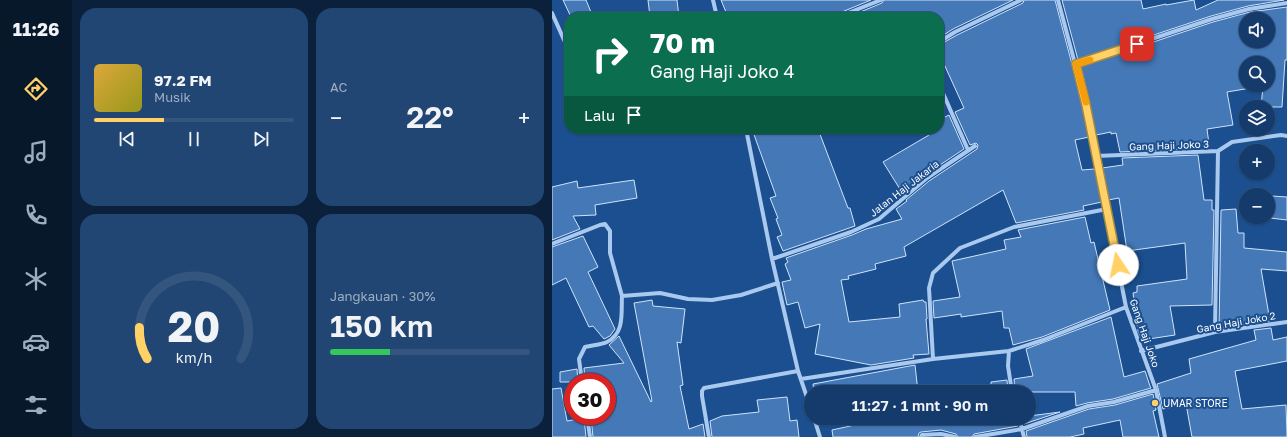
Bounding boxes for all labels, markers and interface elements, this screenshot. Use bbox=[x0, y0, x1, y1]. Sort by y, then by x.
map controls bbox=[1239, 12, 1275, 224]
button: sound bbox=[1239, 12, 1275, 48]
text: 11:26 bbox=[13, 18, 59, 40]
text: 70 m bbox=[650, 26, 715, 59]
pin bbox=[1120, 27, 1154, 61]
icon: right bbox=[584, 28, 636, 80]
icon: arrive bbox=[1126, 33, 1148, 55]
button: search bbox=[1239, 56, 1275, 92]
text: Gang Haji Joko 4 bbox=[650, 60, 794, 82]
text: 97.2 FM bbox=[154, 71, 212, 89]
icon: directions bbox=[22, 75, 50, 103]
text: AC bbox=[330, 79, 347, 95]
text: Musik bbox=[154, 89, 191, 105]
text: 22° bbox=[406, 99, 454, 135]
button: layers bbox=[1239, 100, 1275, 136]
text: − bbox=[330, 104, 342, 131]
text: + bbox=[518, 104, 530, 131]
icon: arrive bbox=[623, 104, 645, 126]
text: Lalu bbox=[584, 106, 615, 124]
icon: previous bbox=[116, 128, 138, 150]
icon: pause bbox=[183, 128, 205, 150]
icon: next bbox=[250, 128, 272, 150]
icon: music bbox=[22, 138, 50, 166]
street label: Gang Haji Joko 3 bbox=[1129, 138, 1209, 152]
button: + bbox=[1239, 144, 1275, 180]
street label: Jalan Haji Jakaria bbox=[867, 157, 941, 219]
button: − bbox=[1239, 188, 1275, 224]
icon: phone bbox=[22, 201, 50, 229]
position arrow bbox=[1097, 244, 1139, 286]
icon: climate bbox=[22, 265, 50, 293]
text: Jangkauan · 30% bbox=[330, 288, 435, 304]
street label: Gang Haji Joko bbox=[1128, 297, 1162, 369]
text: 20 bbox=[168, 301, 220, 351]
text: 150 km bbox=[330, 308, 433, 344]
street label: Gang Haji Joko 2 bbox=[1196, 309, 1277, 335]
icon: car bbox=[22, 328, 50, 356]
text: km/h bbox=[176, 349, 212, 366]
speed limit sign: 30 bbox=[564, 373, 616, 425]
icon: filters bbox=[22, 391, 50, 419]
text: 11:27 · 1 mnt · 90 m bbox=[852, 396, 988, 414]
place label: UMAR STORE bbox=[1163, 397, 1228, 409]
marker: UMAR STORE bbox=[1150, 398, 1160, 408]

